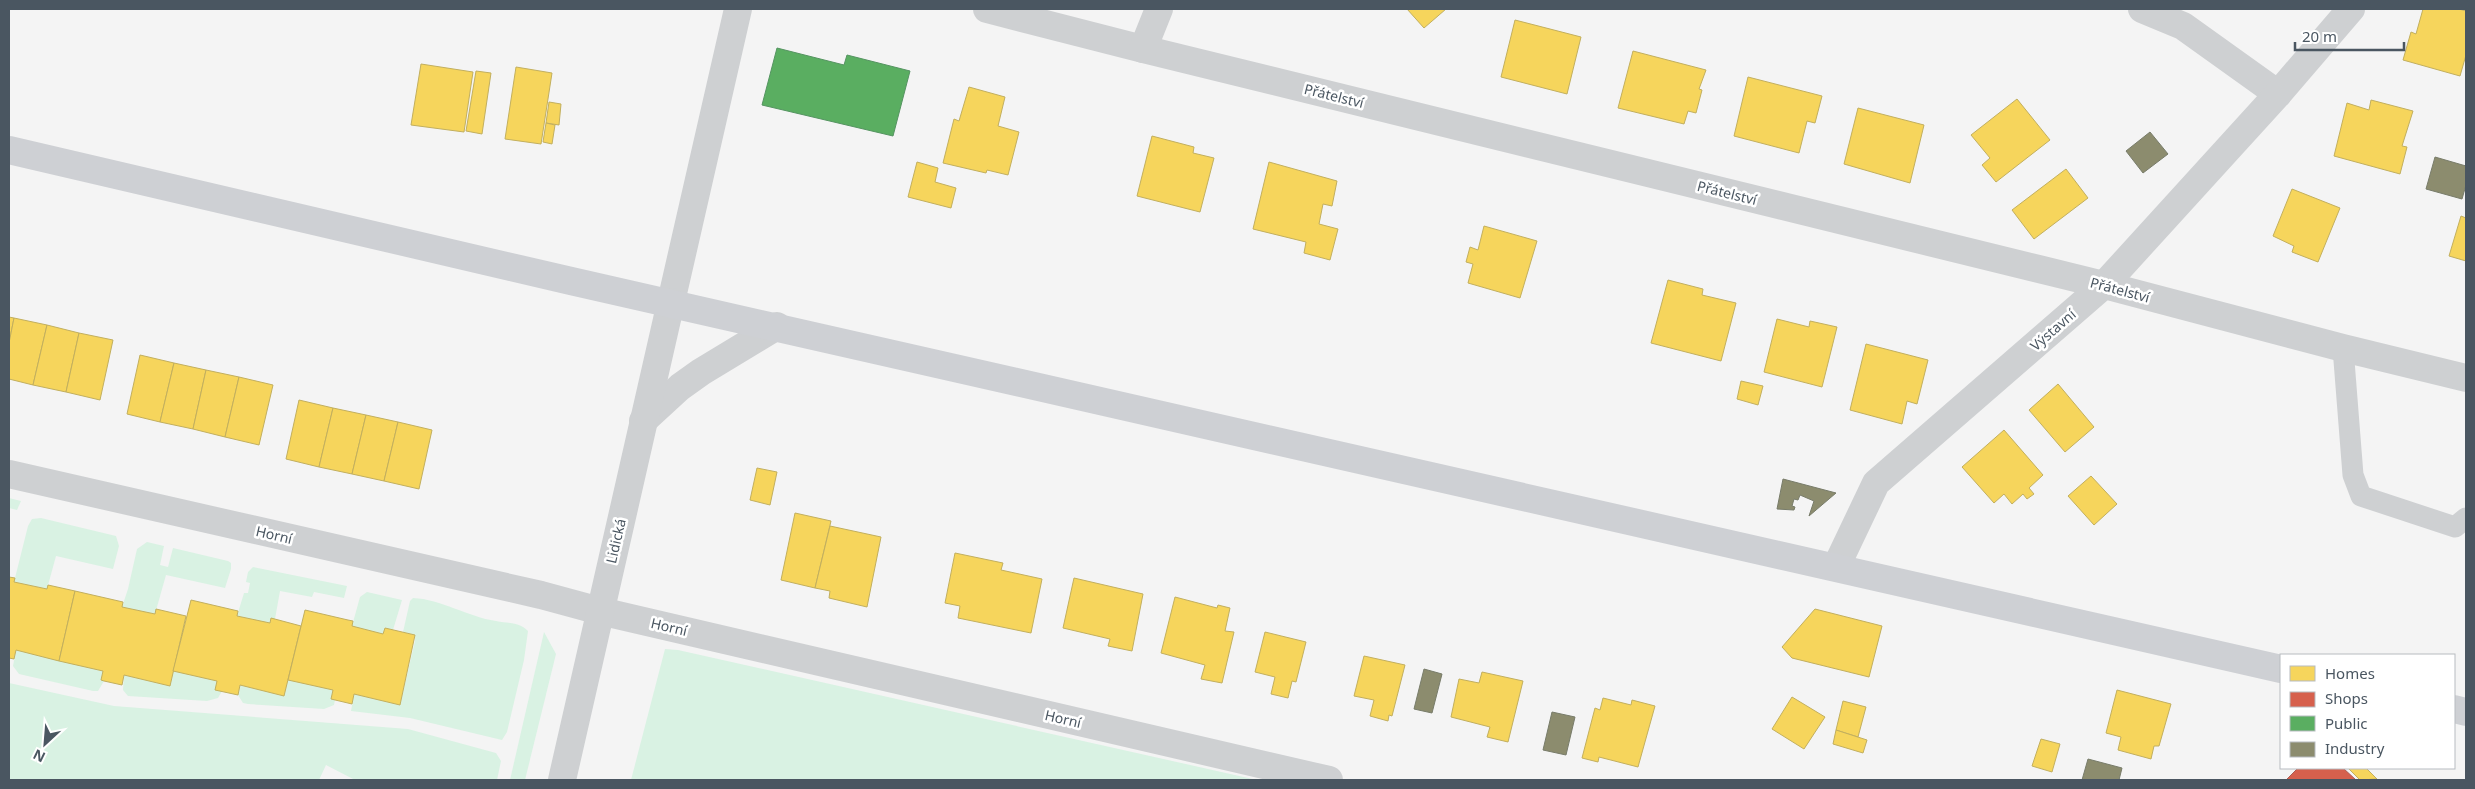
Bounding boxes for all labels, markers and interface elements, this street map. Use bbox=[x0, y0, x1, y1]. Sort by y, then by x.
scale bar bbox=[2295, 20, 2404, 52]
text: 20 m bbox=[2302, 26, 2337, 46]
street label: Přátelství bbox=[1302, 79, 1366, 112]
street label: Přátelství bbox=[1695, 176, 1759, 209]
street label: Přátelství bbox=[2088, 272, 2152, 307]
street label: Výstavní bbox=[2026, 304, 2080, 355]
street label: Lidická bbox=[601, 517, 630, 565]
street label: Horní bbox=[254, 521, 295, 548]
street label: Horní bbox=[649, 613, 690, 640]
legend bbox=[2280, 654, 2455, 769]
text: Homes bbox=[2325, 663, 2375, 683]
text: Shops bbox=[2325, 688, 2368, 708]
street label: Horní bbox=[1043, 705, 1084, 732]
text: Public bbox=[2325, 713, 2368, 733]
north arrow bbox=[20, 719, 70, 769]
text: Industry bbox=[2325, 738, 2385, 758]
text: N bbox=[30, 745, 48, 767]

